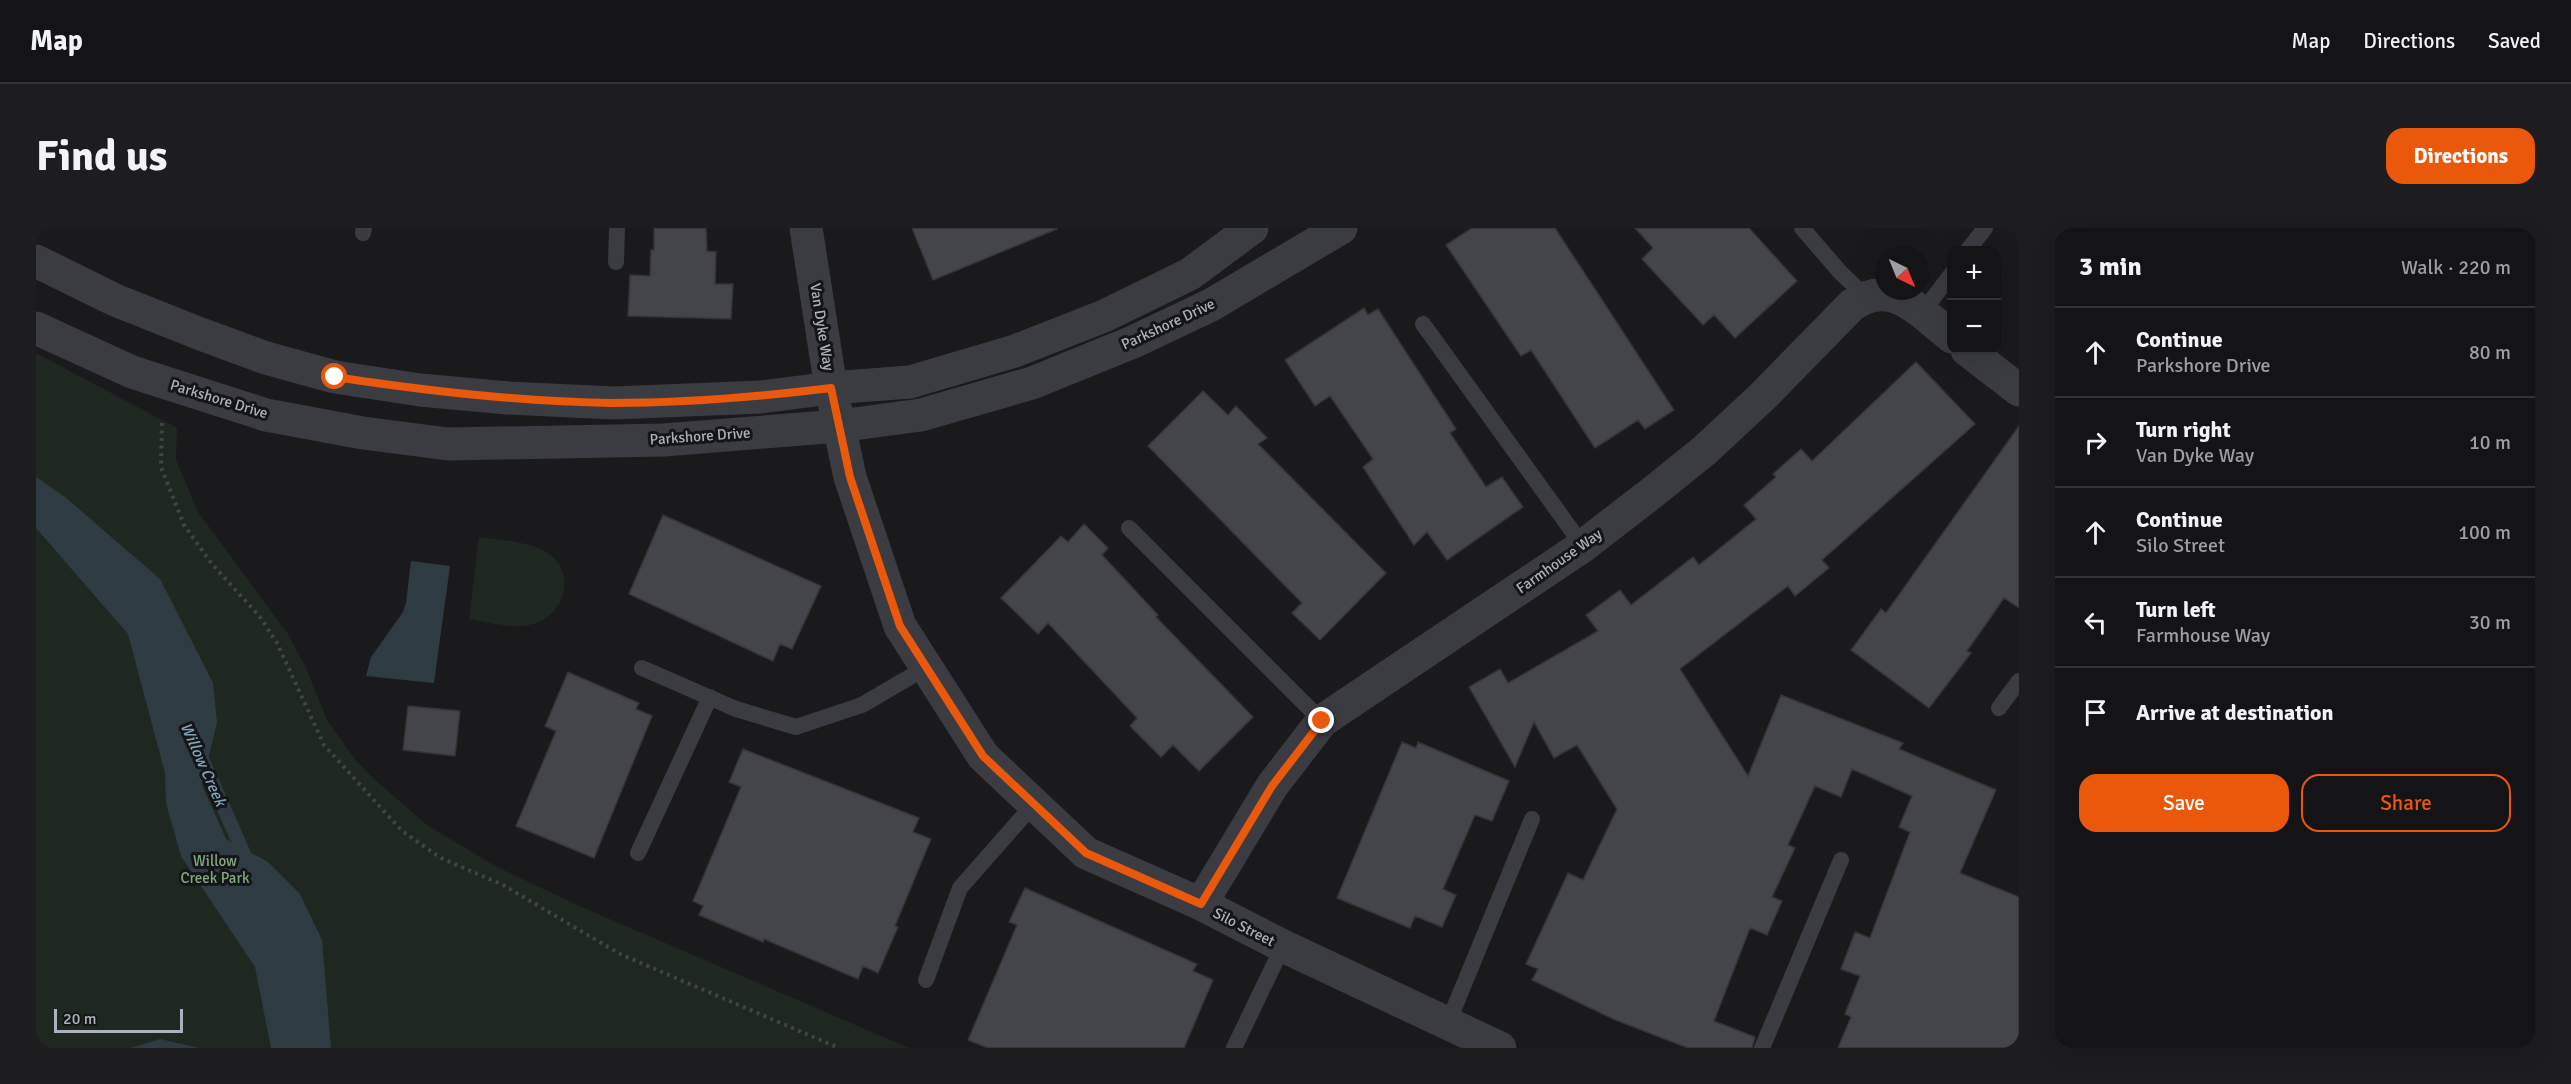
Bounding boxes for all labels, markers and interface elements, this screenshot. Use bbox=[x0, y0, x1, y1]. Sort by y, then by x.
text: Map bbox=[30, 24, 83, 58]
text: Map bbox=[2292, 28, 2330, 54]
text: Directions bbox=[2363, 28, 2455, 54]
text: Saved bbox=[2488, 28, 2541, 54]
button: Directions bbox=[2386, 128, 2535, 184]
text: Find us bbox=[36, 131, 167, 182]
north arrow bbox=[1875, 246, 1929, 300]
map controls bbox=[1947, 246, 2001, 354]
button: + bbox=[1947, 246, 2001, 300]
text: 3 min bbox=[2079, 251, 2142, 283]
text: Walk · 220 m bbox=[2401, 255, 2511, 280]
street label: Van Dyke Way bbox=[806, 282, 838, 372]
street label: Parkshore Drive bbox=[1118, 295, 1218, 353]
button: − bbox=[1947, 300, 2001, 354]
text: Continue bbox=[2136, 326, 2223, 353]
icon: ahead bbox=[2079, 336, 2112, 369]
text: 80 m bbox=[2469, 340, 2511, 365]
text: Parkshore Drive bbox=[2136, 353, 2271, 378]
route start bbox=[321, 363, 347, 389]
street label: Parkshore Drive bbox=[168, 376, 270, 422]
text: Turn right bbox=[2136, 416, 2231, 443]
street label: Parkshore Drive bbox=[649, 424, 751, 448]
icon: right bbox=[2079, 426, 2112, 459]
text: 10 m bbox=[2469, 430, 2511, 455]
text: Van Dyke Way bbox=[2136, 443, 2254, 468]
text: Continue bbox=[2136, 506, 2223, 533]
icon: ahead bbox=[2079, 516, 2112, 549]
text: 100 m bbox=[2458, 520, 2511, 545]
street label: Farmhouse Way bbox=[1513, 525, 1605, 597]
text: Silo Street bbox=[2136, 533, 2225, 558]
text: Turn left bbox=[2136, 596, 2216, 623]
icon: left bbox=[2079, 606, 2112, 639]
text: 30 m bbox=[2469, 610, 2511, 635]
text: Farmhouse Way bbox=[2136, 623, 2270, 648]
icon: arrive bbox=[2079, 696, 2112, 729]
text: Arrive at destination bbox=[2136, 699, 2333, 726]
route end bbox=[1308, 707, 1334, 733]
water label: Willow Creek bbox=[176, 719, 231, 811]
button: Save bbox=[2079, 774, 2289, 832]
button: Share bbox=[2301, 774, 2511, 832]
park label: Willow Creek Park bbox=[181, 852, 250, 887]
street label: Silo Street bbox=[1210, 904, 1278, 950]
scale bar bbox=[54, 1006, 183, 1034]
text: 20 m bbox=[63, 1009, 97, 1029]

